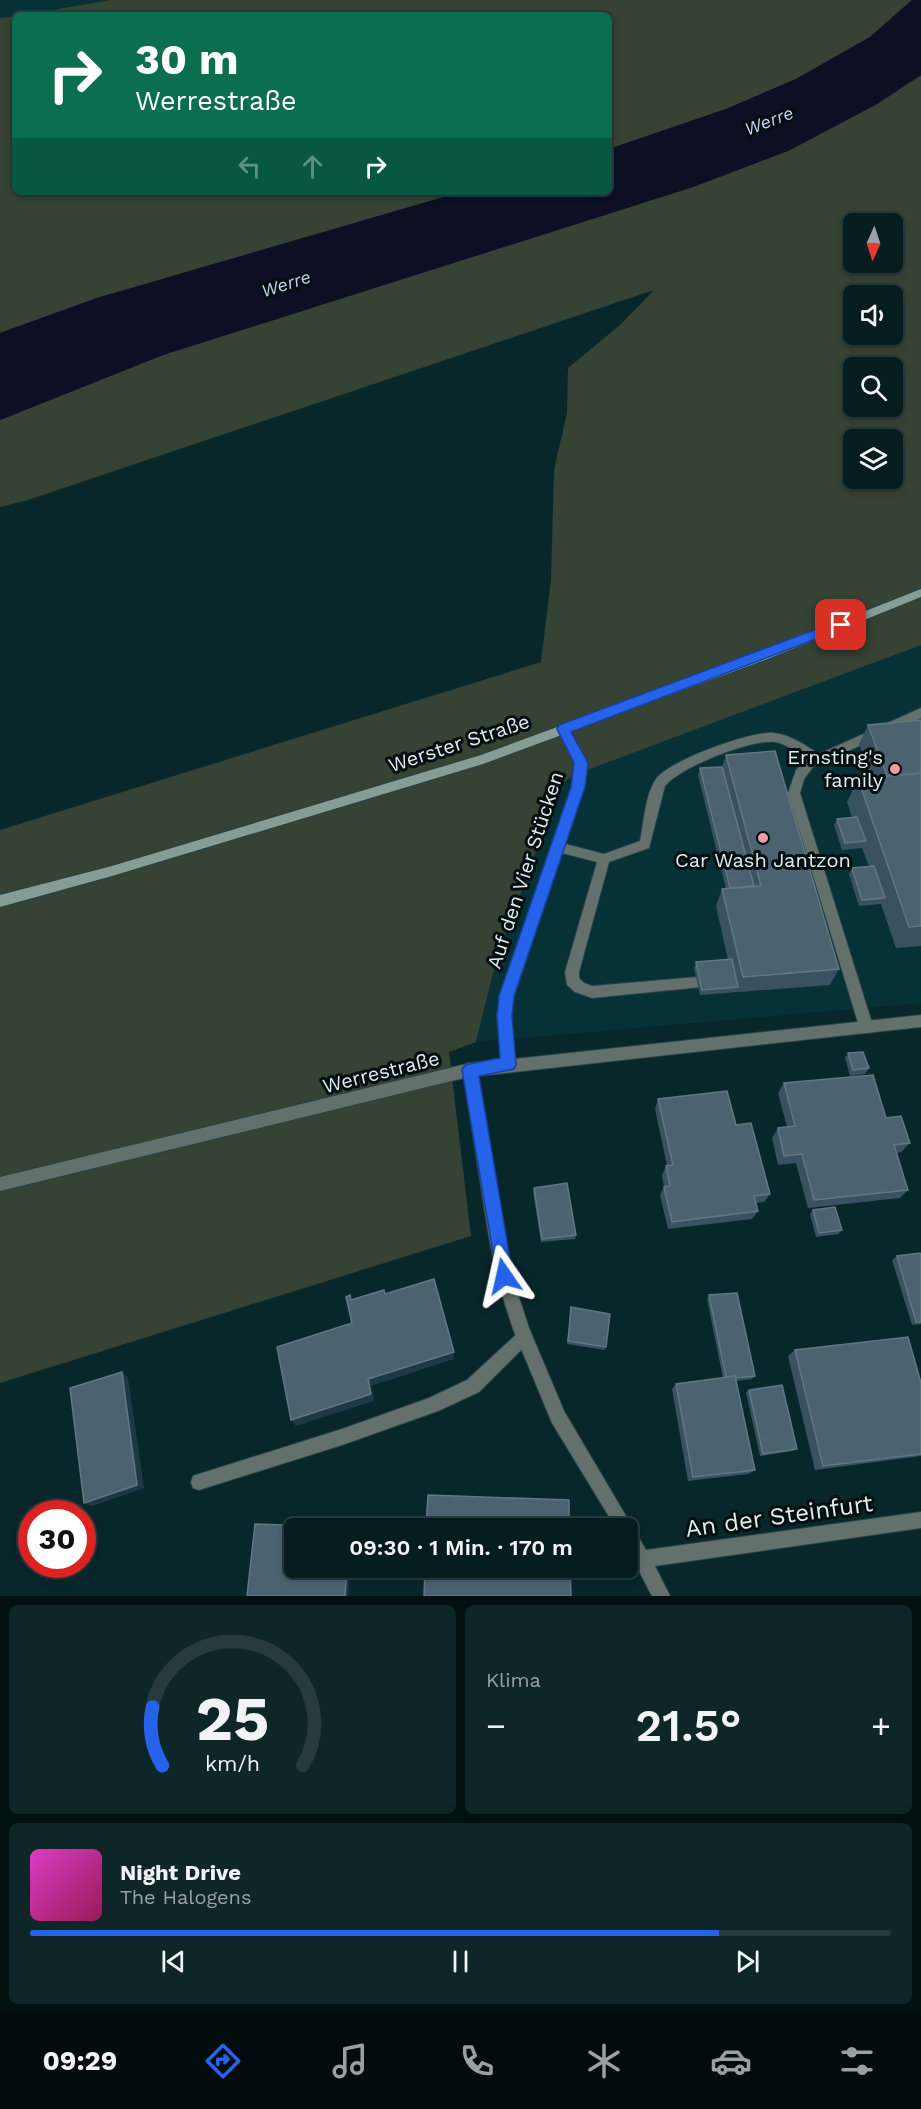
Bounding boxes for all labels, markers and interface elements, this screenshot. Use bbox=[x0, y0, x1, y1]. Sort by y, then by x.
text: 30 m bbox=[135, 35, 239, 84]
icon: right bbox=[36, 36, 114, 114]
text: Werrestraße bbox=[135, 85, 297, 117]
water label: Werre bbox=[741, 102, 796, 139]
icon: left bbox=[233, 150, 266, 183]
icon: ahead bbox=[296, 150, 329, 183]
icon: right bbox=[359, 150, 392, 183]
north arrow bbox=[843, 213, 903, 273]
map controls bbox=[843, 213, 903, 489]
water label: Werre bbox=[259, 266, 313, 301]
button: sound bbox=[843, 285, 903, 345]
button: search bbox=[843, 357, 903, 417]
button: layers bbox=[843, 429, 903, 489]
pin bbox=[815, 599, 866, 650]
icon: arrive bbox=[824, 608, 857, 641]
street label: Werster Straße bbox=[385, 709, 533, 777]
place label: Ernsting's family bbox=[787, 745, 884, 792]
marker: Ernsting's family bbox=[888, 762, 902, 776]
street label: Auf den Vier Stücken bbox=[482, 768, 568, 972]
marker: Car Wash Jantzon bbox=[756, 831, 770, 845]
place label: Car Wash Jantzon bbox=[675, 848, 851, 872]
street label: Werrestraße bbox=[320, 1046, 442, 1098]
position arrow bbox=[472, 1244, 536, 1308]
street label: An der Steinfurt bbox=[684, 1489, 874, 1543]
speed limit sign: 30 bbox=[18, 1500, 96, 1578]
text: 09:30 · 1 Min. · 170 m bbox=[349, 1535, 573, 1560]
text: Klima bbox=[486, 1668, 541, 1692]
text: 25 bbox=[196, 1682, 269, 1755]
text: 21.5° bbox=[636, 1699, 741, 1752]
text: − bbox=[486, 1706, 506, 1745]
text: + bbox=[871, 1706, 891, 1745]
text: km/h bbox=[205, 1752, 260, 1777]
text: Night Drive bbox=[120, 1860, 241, 1885]
text: The Halogens bbox=[120, 1885, 252, 1909]
icon: previous bbox=[157, 1945, 190, 1978]
icon: pause bbox=[444, 1945, 477, 1978]
icon: next bbox=[731, 1945, 764, 1978]
icon: directions bbox=[202, 2040, 244, 2082]
icon: music bbox=[329, 2040, 371, 2082]
icon: phone bbox=[456, 2040, 498, 2082]
icon: climate bbox=[583, 2040, 625, 2082]
icon: car bbox=[710, 2040, 752, 2082]
icon: filters bbox=[836, 2040, 878, 2082]
text: 09:29 bbox=[42, 2045, 117, 2077]

